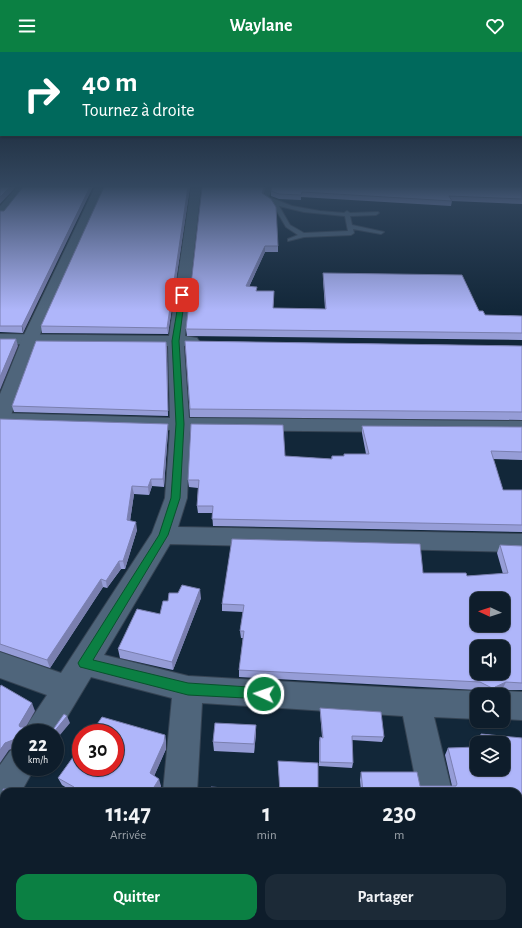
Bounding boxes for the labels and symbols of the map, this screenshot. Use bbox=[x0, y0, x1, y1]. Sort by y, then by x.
pin bbox=[165, 278, 199, 312]
north arrow bbox=[470, 592, 510, 632]
position arrow bbox=[243, 673, 285, 715]
speed limit sign: 30 bbox=[72, 724, 124, 776]

